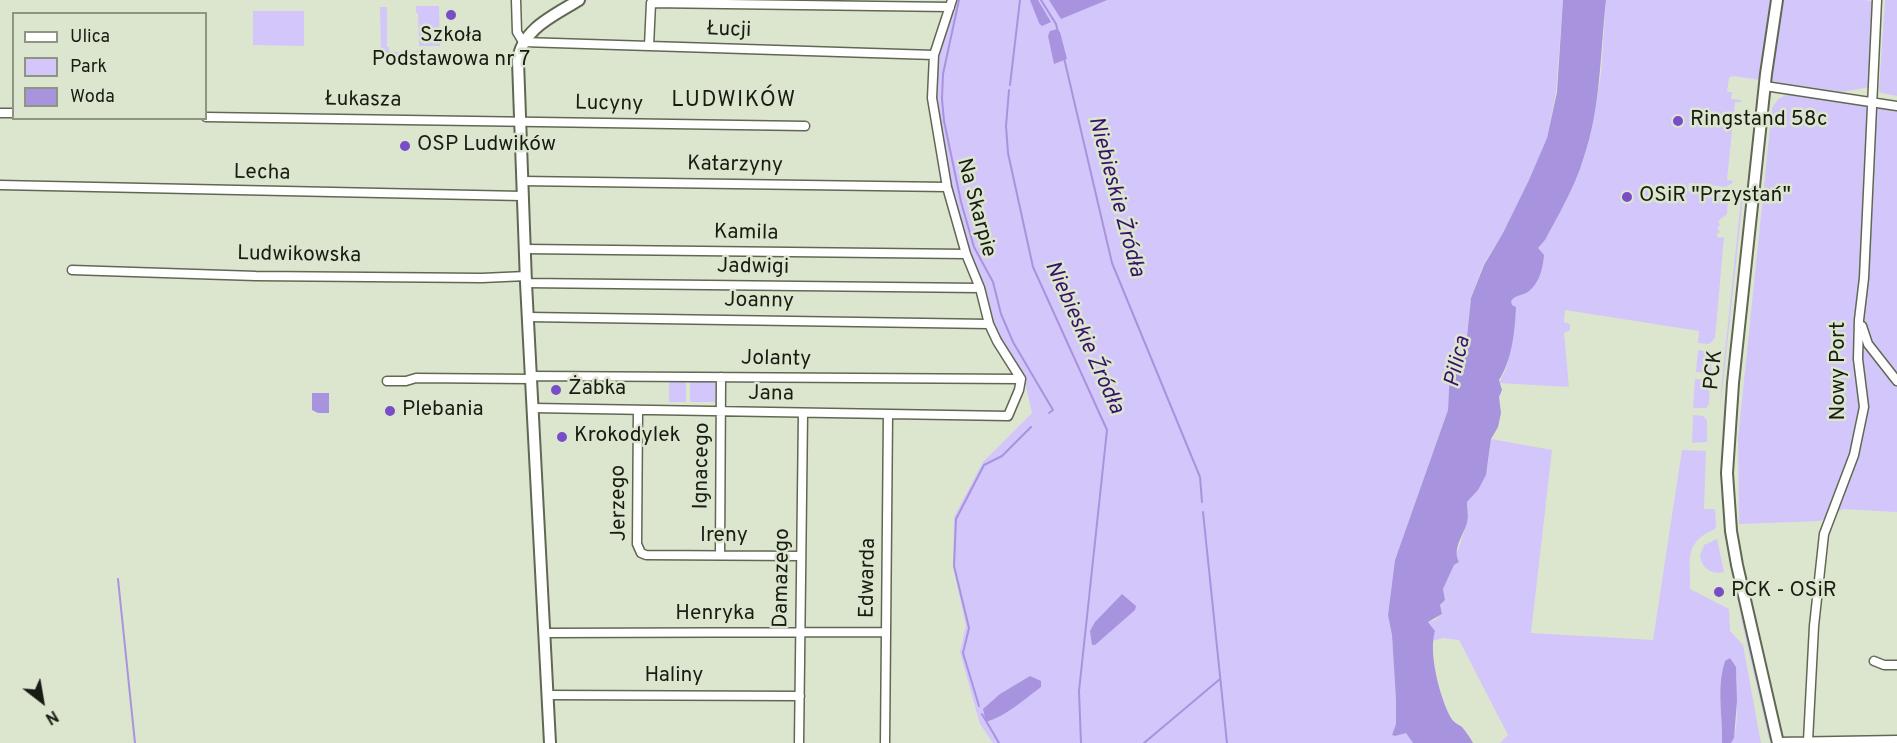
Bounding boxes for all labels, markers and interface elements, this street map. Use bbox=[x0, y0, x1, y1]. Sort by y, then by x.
marker: Szkoła Podstawowa nr 7 bbox=[444, 8, 458, 22]
legend bbox=[12, 12, 207, 120]
street label: Łucji bbox=[706, 18, 752, 44]
place label: Szkoła Podstawowa nr 7 bbox=[372, 24, 530, 74]
text: Ulica bbox=[70, 26, 110, 49]
text: Park bbox=[70, 56, 107, 79]
text: Woda bbox=[70, 86, 115, 109]
street label: Łukasza bbox=[325, 88, 401, 114]
district label: LUDWIKÓW bbox=[671, 89, 797, 115]
street label: Lucyny bbox=[575, 92, 643, 118]
place label: Ringstand 58c bbox=[1690, 108, 1827, 134]
water label: Niebieskie Żródła bbox=[1081, 114, 1149, 280]
marker: Ringstand 58c bbox=[1671, 114, 1685, 128]
place label: OSP Ludwików bbox=[417, 133, 556, 159]
marker: OSP Ludwików bbox=[398, 139, 412, 153]
street label: Katarzyny bbox=[687, 153, 783, 179]
street label: Na Skarpie bbox=[950, 156, 1000, 260]
street label: Lecha bbox=[233, 161, 291, 187]
place label: OSiR "Przystań" bbox=[1639, 184, 1791, 210]
marker: OSiR "Przystań" bbox=[1620, 190, 1634, 204]
street label: Kamila bbox=[714, 221, 778, 247]
street label: Ludwikowska bbox=[237, 242, 361, 270]
street label: Jadwigi bbox=[717, 255, 789, 281]
water label: Niebieskie Źródła bbox=[1037, 257, 1129, 419]
street label: Joanny bbox=[724, 289, 794, 315]
street label: Nowy Port bbox=[1827, 322, 1853, 420]
water label: Pilica bbox=[1440, 334, 1478, 390]
street label: Jolanty bbox=[741, 347, 811, 373]
street label: PCK bbox=[1700, 349, 1730, 391]
place label: Żabka bbox=[568, 377, 626, 403]
street label: Jana bbox=[748, 382, 794, 408]
marker: Żabka bbox=[549, 383, 563, 397]
place label: Plebania bbox=[402, 398, 484, 424]
marker: Plebania bbox=[383, 404, 397, 418]
street label: Ignacego bbox=[690, 422, 716, 510]
place label: Krokodylek bbox=[574, 424, 681, 450]
marker: Krokodylek bbox=[555, 430, 569, 444]
street label: Jerzego bbox=[607, 465, 633, 541]
street label: Ireny bbox=[700, 524, 748, 550]
street label: Damazego bbox=[770, 528, 796, 628]
street label: Edwarda bbox=[856, 538, 882, 618]
place label: PCK - OSiR bbox=[1731, 579, 1837, 605]
marker: PCK - OSiR bbox=[1712, 585, 1726, 599]
street label: Henryka bbox=[675, 602, 755, 628]
street label: Haliny bbox=[645, 664, 703, 690]
north arrow bbox=[12, 671, 72, 731]
text: N bbox=[41, 705, 61, 728]

